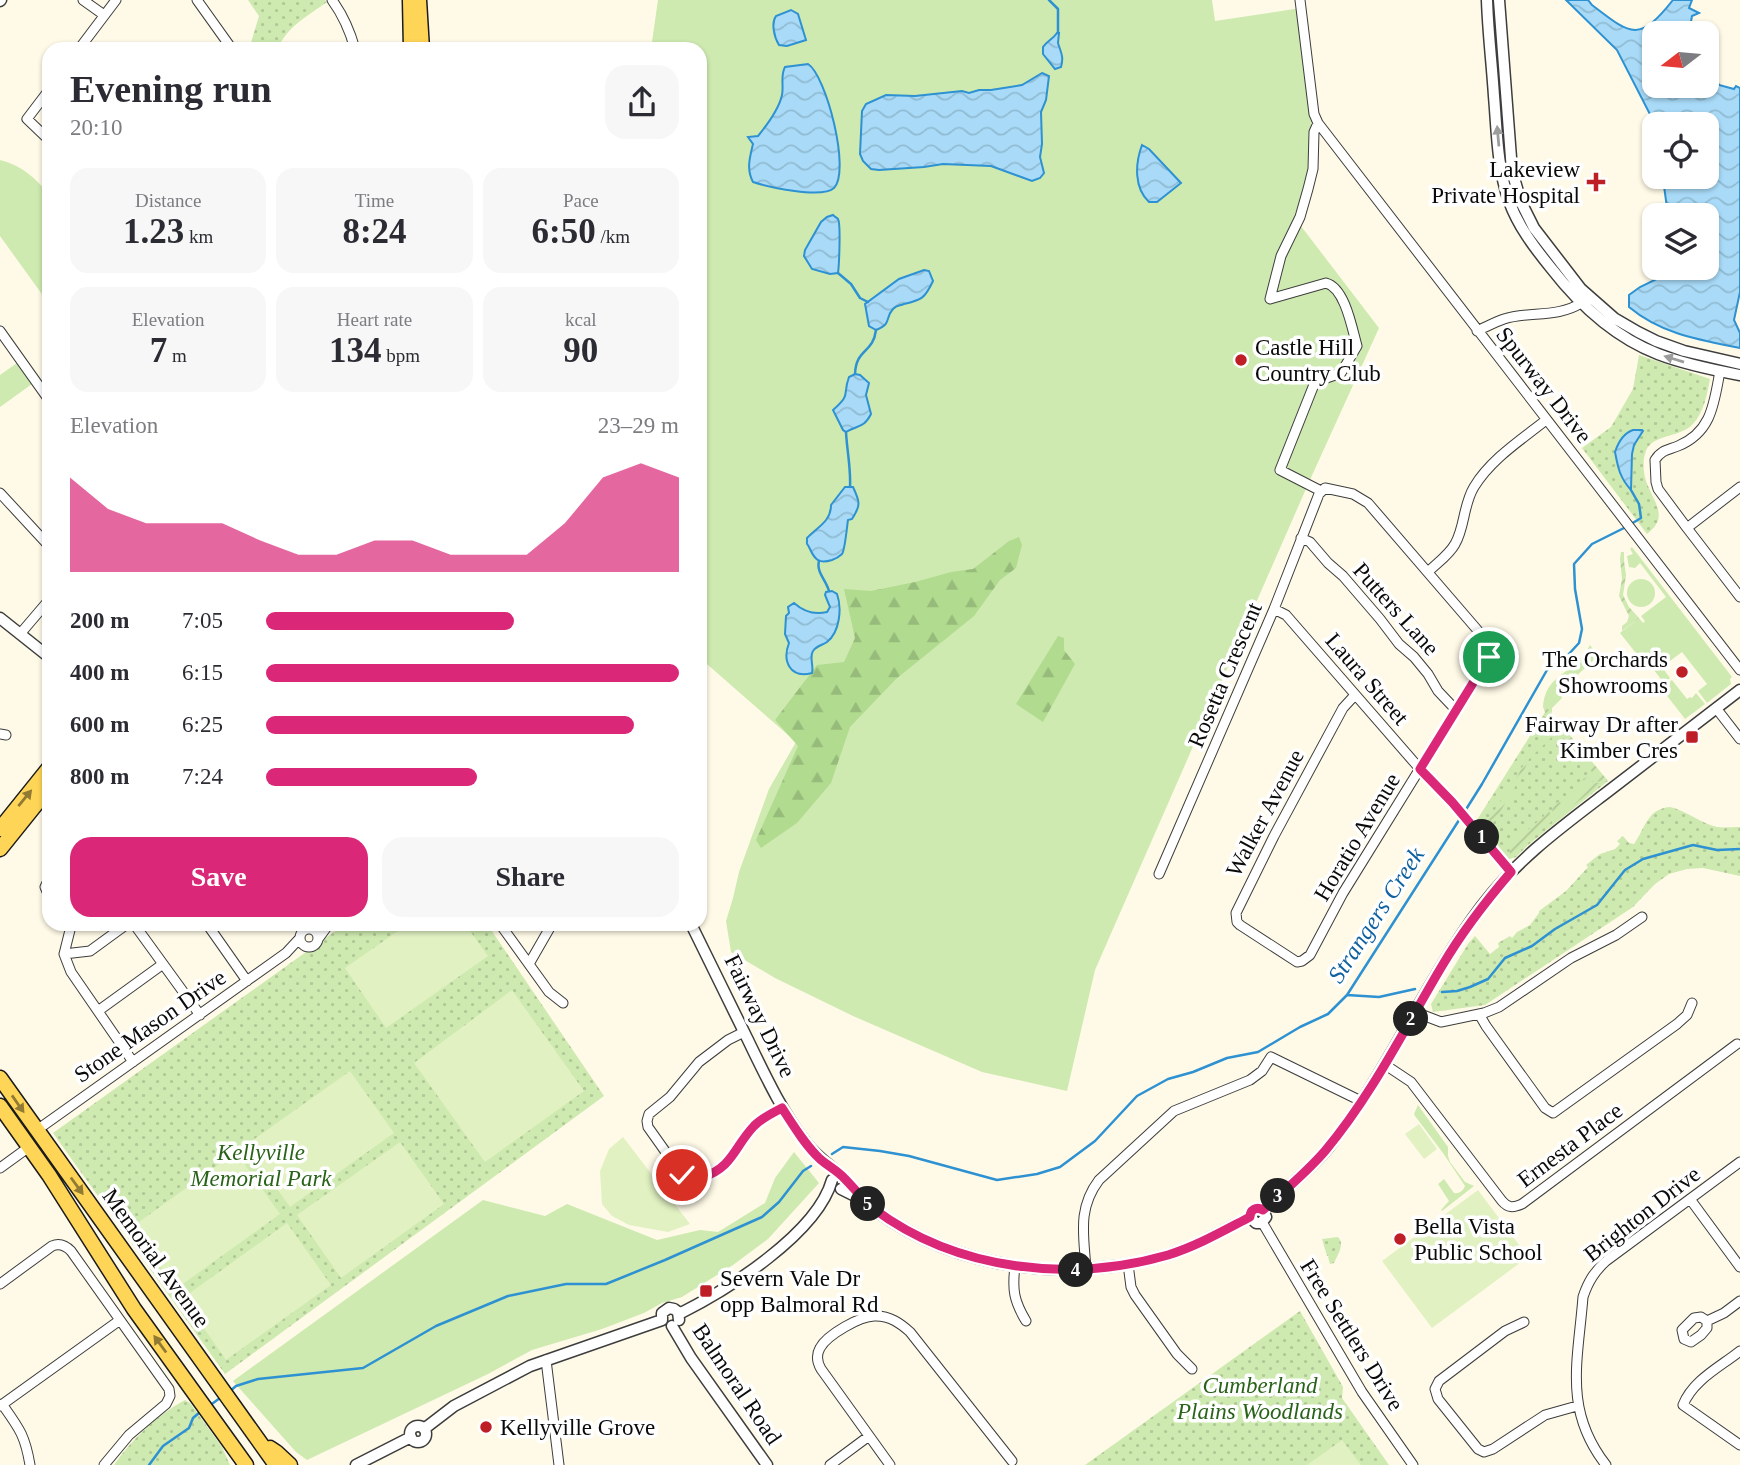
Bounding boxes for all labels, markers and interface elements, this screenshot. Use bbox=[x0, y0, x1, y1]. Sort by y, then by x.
north arrow bbox=[1642, 21, 1718, 98]
map controls bbox=[1642, 21, 1719, 280]
button: share bbox=[605, 65, 679, 139]
text: Evening run bbox=[70, 68, 272, 110]
button: locate bbox=[1642, 112, 1719, 189]
text: 20:10 bbox=[70, 115, 122, 140]
one-way arrow bbox=[1492, 125, 1503, 147]
place label: Lakeview Private Hospital bbox=[1431, 157, 1580, 208]
marker: Lakeview Private Hospital bbox=[1586, 172, 1606, 192]
text: Distance bbox=[135, 190, 201, 211]
text: Time bbox=[355, 190, 394, 211]
text: Pace bbox=[563, 190, 599, 211]
button: layers bbox=[1642, 203, 1719, 280]
text: 1.23 bbox=[123, 212, 184, 251]
text: 8:24 bbox=[342, 212, 407, 251]
text: 6:50 bbox=[532, 212, 596, 251]
text: km bbox=[184, 226, 213, 247]
text: /km bbox=[596, 226, 630, 247]
text: Elevation bbox=[132, 309, 205, 330]
text: Heart rate bbox=[337, 309, 412, 330]
text: kcal bbox=[565, 309, 597, 330]
street label: Spurway Drive bbox=[1491, 322, 1597, 448]
text: 7 bbox=[150, 331, 167, 370]
text: 134 bbox=[329, 331, 381, 370]
text: 90 bbox=[563, 331, 598, 370]
place label: Castle Hill Country Club bbox=[1255, 335, 1381, 386]
text: m bbox=[167, 345, 187, 366]
text: bpm bbox=[381, 345, 420, 366]
marker: Castle Hill Country Club bbox=[1233, 352, 1249, 368]
one-way arrow bbox=[1663, 353, 1684, 363]
text: Elevation bbox=[70, 413, 158, 438]
text: 23–29 m bbox=[598, 413, 679, 438]
street label: Putters Lane bbox=[1348, 558, 1444, 660]
street label: Rosetta Crescent bbox=[1183, 598, 1267, 751]
text: 200 m bbox=[70, 608, 129, 633]
text: 7:05 bbox=[182, 608, 223, 633]
pin bbox=[1459, 627, 1519, 687]
street label: Laura Street bbox=[1320, 628, 1414, 730]
icon: arrive bbox=[1470, 638, 1508, 676]
place label: The Orchards Showrooms bbox=[1542, 647, 1668, 698]
text: 400 m bbox=[70, 660, 129, 685]
text: 6:15 bbox=[182, 660, 223, 685]
marker: The Orchards Showrooms bbox=[1674, 664, 1690, 680]
text: 600 m bbox=[70, 712, 129, 737]
text: 6:25 bbox=[182, 712, 223, 737]
place label: Fairway Dr after Kimber Cres bbox=[1525, 712, 1678, 763]
marker: Fairway Dr after Kimber Cres bbox=[1684, 729, 1700, 745]
street label: Walker Avenue bbox=[1221, 745, 1309, 881]
text: 800 m bbox=[70, 764, 129, 789]
text: 7:24 bbox=[182, 764, 223, 789]
street label: Horatio Avenue bbox=[1309, 769, 1405, 905]
one-way arrow bbox=[17, 790, 32, 808]
pin: 1 bbox=[1464, 820, 1500, 854]
text: 1 bbox=[1477, 826, 1486, 847]
button: Save bbox=[70, 837, 368, 917]
button: Share bbox=[382, 837, 679, 917]
water label: Strangers Creek bbox=[1323, 842, 1430, 987]
street label: Fairway Drive bbox=[720, 951, 800, 1081]
street label: Stone Mason Drive bbox=[70, 964, 230, 1088]
pin: 2 bbox=[1394, 1002, 1428, 1036]
text: 2 bbox=[1406, 1008, 1415, 1029]
one-way arrow bbox=[11, 1095, 25, 1113]
street label: Ernesta Place bbox=[1513, 1098, 1627, 1192]
park label: Kellyville Memorial Park bbox=[189, 1140, 332, 1191]
pin bbox=[652, 1145, 712, 1205]
icon: check bbox=[663, 1156, 701, 1194]
street label: Brighton Drive bbox=[1579, 1161, 1705, 1267]
one-way arrow bbox=[70, 1177, 84, 1195]
pin: 3 bbox=[1260, 1178, 1296, 1214]
street label: Memorial Avenue bbox=[97, 1184, 215, 1332]
text: 3 bbox=[1273, 1185, 1282, 1206]
pin: 5 bbox=[850, 1186, 886, 1222]
text: 5 bbox=[863, 1193, 872, 1214]
place label: Bella Vista Public School bbox=[1414, 1214, 1542, 1265]
marker: Bella Vista Public School bbox=[1392, 1231, 1408, 1247]
pin: 4 bbox=[1058, 1252, 1094, 1288]
street label: Free Settlers Drive bbox=[1295, 1255, 1409, 1415]
text: 4 bbox=[1071, 1259, 1080, 1280]
place label: Severn Vale Dr opp Balmoral Rd bbox=[720, 1266, 879, 1317]
marker: Severn Vale Dr opp Balmoral Rd bbox=[698, 1283, 714, 1299]
street label: Balmoral Road bbox=[688, 1319, 787, 1449]
one-way arrow bbox=[153, 1335, 167, 1353]
park label: Cumberland Plains Woodlands bbox=[1176, 1373, 1343, 1424]
place label: Kellyville Grove bbox=[500, 1415, 655, 1440]
marker: Kellyville Grove bbox=[478, 1419, 494, 1435]

